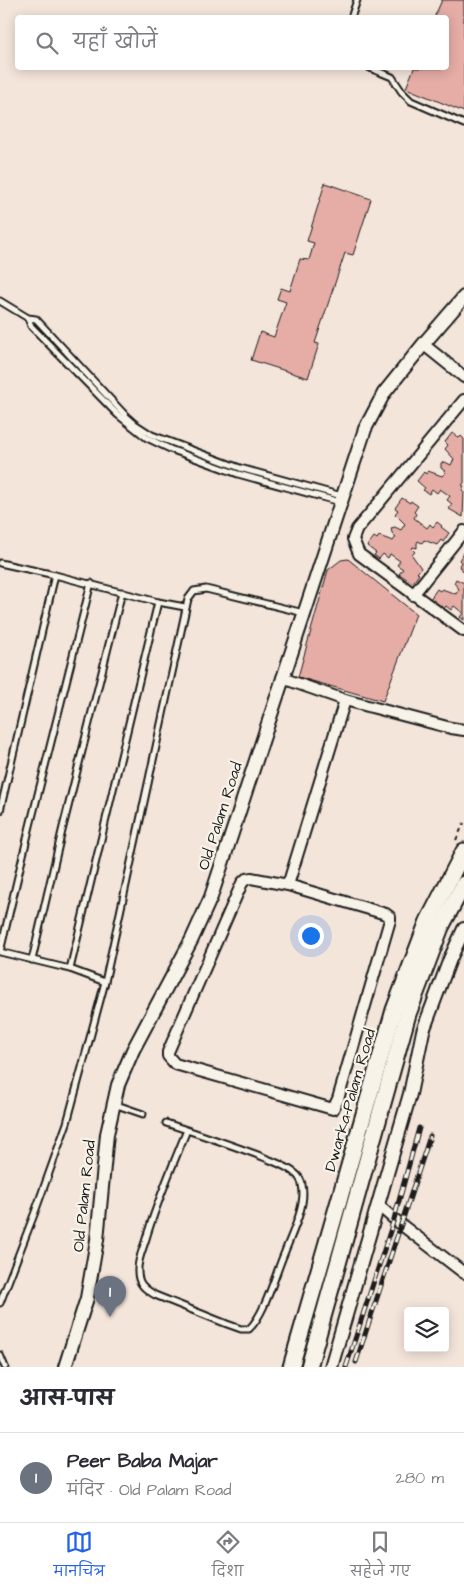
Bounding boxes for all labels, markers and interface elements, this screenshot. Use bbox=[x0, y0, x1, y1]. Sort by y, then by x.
search box bbox=[15, 15, 449, 70]
icon: search bbox=[33, 29, 61, 57]
text: यहाँ खोजें bbox=[73, 29, 157, 56]
street label: Old Palam Road bbox=[192, 759, 248, 873]
your location bbox=[298, 923, 324, 949]
street label: Dwarka-Palam Road bbox=[319, 1026, 381, 1174]
street label: Old Palam Road bbox=[67, 1139, 101, 1253]
pin: 1 bbox=[94, 1276, 126, 1317]
map controls bbox=[404, 1307, 449, 1352]
button: layers bbox=[404, 1307, 449, 1352]
text: आस-पास bbox=[20, 1384, 114, 1413]
text: Peer Baba Majar bbox=[67, 1448, 218, 1475]
text: 1 bbox=[35, 1467, 37, 1489]
text: 280 m bbox=[396, 1467, 444, 1489]
text: मंदिर · Old Palam Road bbox=[67, 1479, 231, 1501]
tab: मानचित्र bbox=[53, 1528, 105, 1587]
tab: दिशा bbox=[212, 1528, 243, 1587]
tab: सहेजे गए bbox=[350, 1528, 411, 1587]

